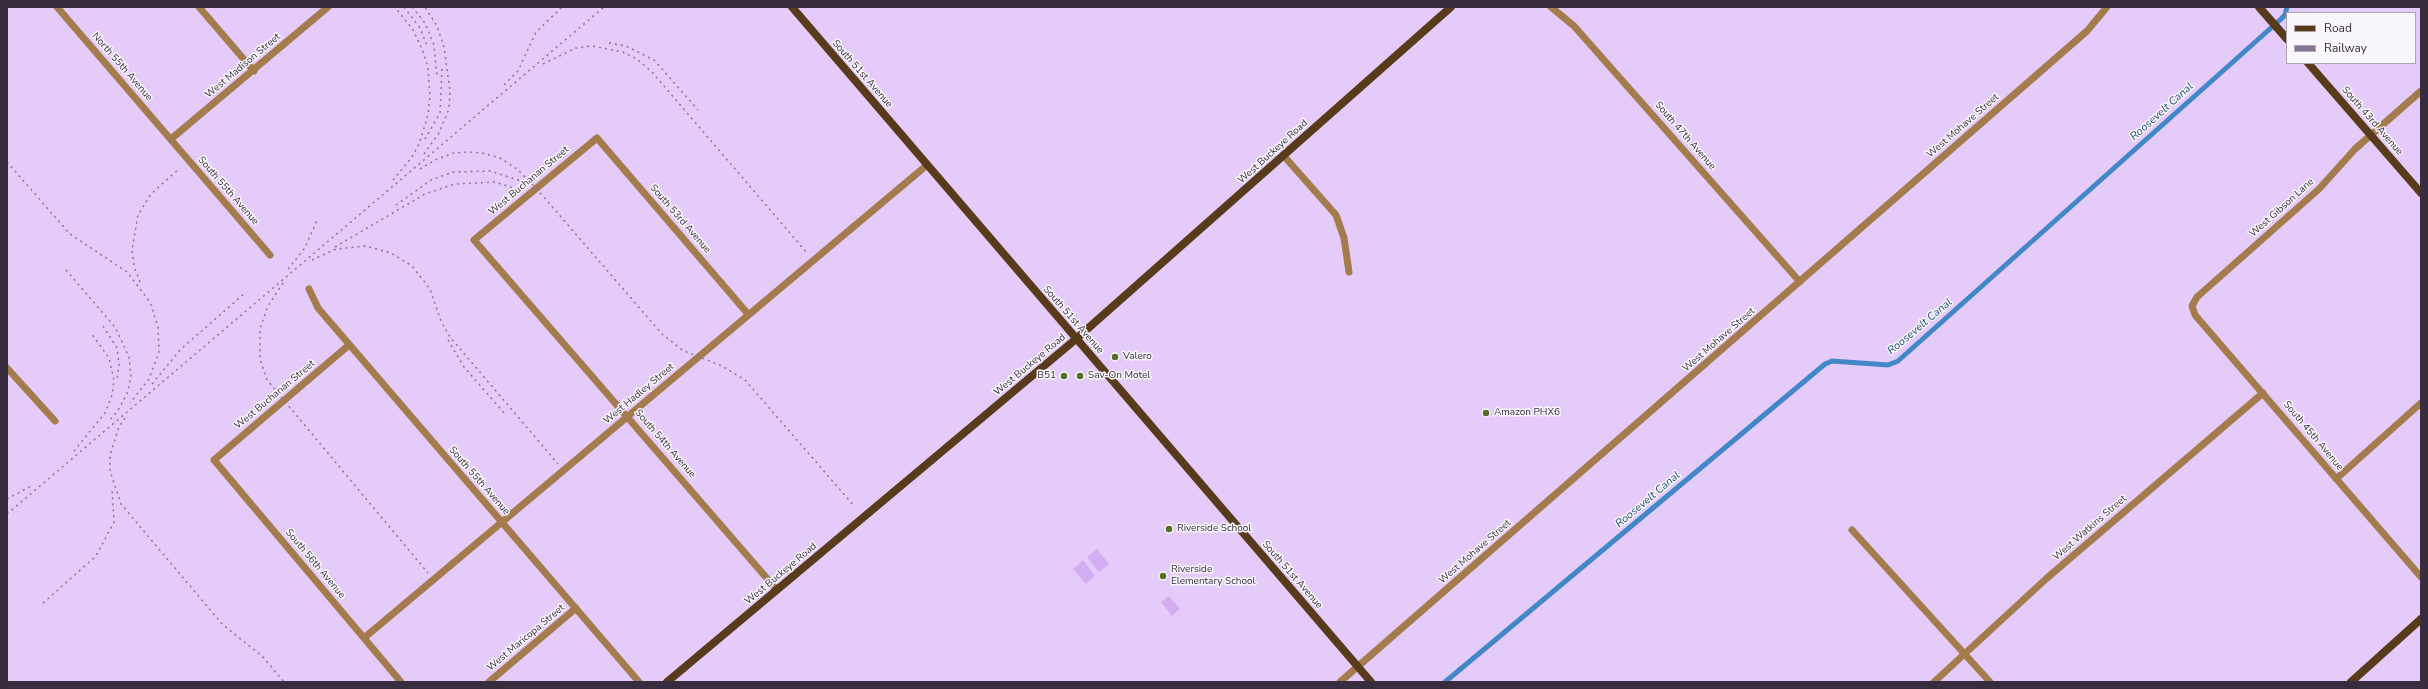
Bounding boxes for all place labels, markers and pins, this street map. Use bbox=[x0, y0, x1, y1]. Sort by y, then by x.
place label: Valero bbox=[1123, 351, 1152, 363]
marker: Valero bbox=[1110, 352, 1120, 362]
place label: B51 bbox=[1037, 370, 1056, 382]
place label: Sav-On Motel bbox=[1088, 370, 1150, 382]
marker: B51 bbox=[1059, 371, 1069, 381]
marker: Sav-On Motel bbox=[1075, 371, 1085, 381]
place label: Amazon PHX6 bbox=[1494, 407, 1560, 419]
marker: Amazon PHX6 bbox=[1481, 408, 1491, 418]
place label: Riverside School bbox=[1177, 523, 1251, 535]
marker: Riverside School bbox=[1164, 524, 1174, 534]
place label: Riverside Elementary School bbox=[1171, 564, 1256, 588]
marker: Riverside Elementary School bbox=[1158, 571, 1168, 581]

